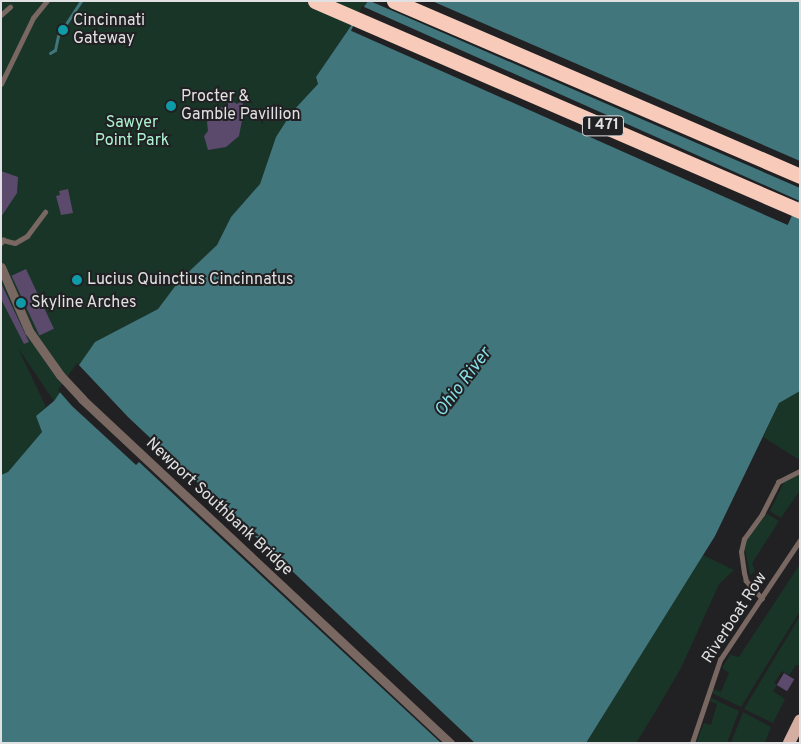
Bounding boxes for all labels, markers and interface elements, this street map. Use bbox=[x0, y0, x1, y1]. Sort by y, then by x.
place label: Cincinnati Gateway bbox=[73, 11, 145, 49]
marker: Cincinnati Gateway bbox=[57, 24, 69, 36]
place label: Procter & Gamble Pavillion bbox=[181, 87, 300, 125]
marker: Procter & Gamble Pavillion bbox=[165, 100, 177, 112]
park label: Sawyer Point Park bbox=[95, 113, 169, 151]
road number: I 471 bbox=[582, 114, 624, 138]
place label: Lucius Quinctius Cincinnatus bbox=[87, 270, 293, 290]
marker: Lucius Quinctius Cincinnatus bbox=[71, 274, 83, 286]
place label: Skyline Arches bbox=[31, 293, 137, 313]
marker: Skyline Arches bbox=[15, 297, 27, 309]
water label: Ohio River bbox=[431, 344, 497, 422]
street label: Newport Southbank Bridge bbox=[142, 434, 296, 580]
street label: Riverboat Row bbox=[698, 569, 772, 667]

